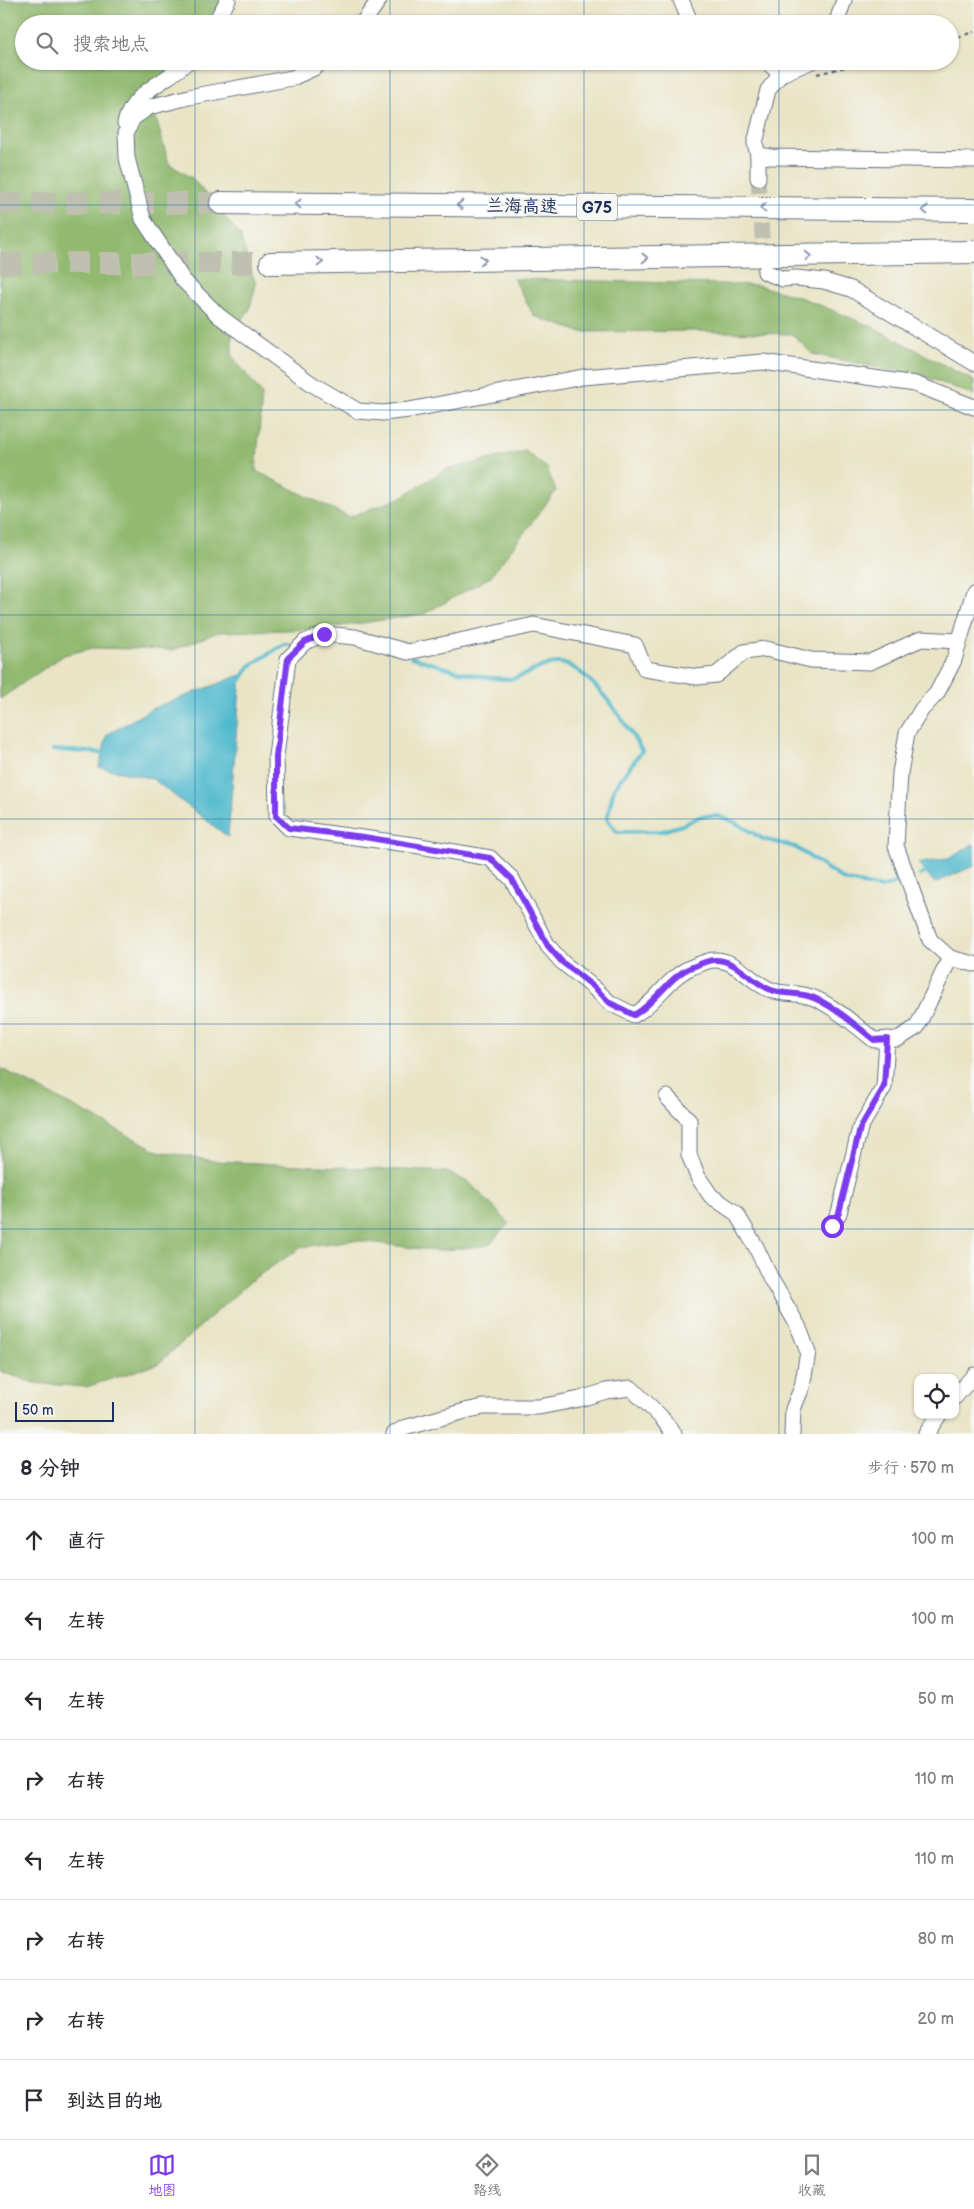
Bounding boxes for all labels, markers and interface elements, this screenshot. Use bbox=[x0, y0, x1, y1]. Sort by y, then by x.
search box bbox=[15, 15, 959, 70]
icon: search bbox=[33, 29, 61, 57]
text: 搜索地点 bbox=[73, 33, 149, 56]
road number: G75 bbox=[577, 193, 617, 220]
street label: 兰海高速 bbox=[486, 195, 558, 218]
one-way arrow bbox=[294, 199, 302, 209]
one-way arrow bbox=[456, 200, 464, 210]
one-way arrow bbox=[759, 203, 766, 213]
one-way arrow bbox=[921, 205, 929, 215]
one-way arrow bbox=[804, 250, 812, 261]
one-way arrow bbox=[642, 253, 649, 263]
one-way arrow bbox=[479, 255, 487, 265]
one-way arrow bbox=[316, 257, 324, 267]
route end bbox=[313, 623, 336, 646]
route start bbox=[821, 1215, 844, 1238]
map controls bbox=[914, 1374, 959, 1419]
button: locate bbox=[914, 1374, 959, 1419]
scale bar bbox=[15, 1399, 114, 1422]
text: 50 m bbox=[22, 1402, 54, 1419]
text: 8 分钟 bbox=[20, 1456, 80, 1481]
text: 步行 · 570 m bbox=[868, 1459, 954, 1478]
icon: ahead bbox=[20, 1526, 48, 1554]
text: 直行 bbox=[67, 1530, 105, 1553]
text: 100 m bbox=[911, 1530, 954, 1549]
icon: left bbox=[20, 1606, 48, 1634]
text: 左转 bbox=[67, 1610, 105, 1633]
text: 100 m bbox=[911, 1610, 954, 1629]
icon: left bbox=[20, 1686, 48, 1714]
text: 左转 bbox=[67, 1690, 105, 1713]
text: 50 m bbox=[918, 1690, 954, 1709]
icon: right bbox=[20, 1766, 48, 1794]
text: 右转 bbox=[67, 1770, 105, 1793]
text: 110 m bbox=[915, 1770, 954, 1789]
icon: left bbox=[20, 1846, 48, 1874]
text: 左转 bbox=[67, 1850, 105, 1873]
text: 110 m bbox=[915, 1850, 954, 1869]
icon: right bbox=[20, 1926, 48, 1954]
text: 右转 bbox=[67, 1930, 105, 1953]
text: 80 m bbox=[918, 1930, 954, 1949]
icon: right bbox=[20, 2006, 48, 2034]
text: 右转 bbox=[67, 2010, 105, 2033]
text: 20 m bbox=[918, 2010, 954, 2029]
icon: arrive bbox=[20, 2086, 48, 2114]
text: 到达目的地 bbox=[67, 2090, 162, 2113]
tab: 地图 bbox=[148, 2151, 176, 2199]
tab: 路线 bbox=[473, 2151, 501, 2199]
tab: 收藏 bbox=[798, 2151, 826, 2199]

